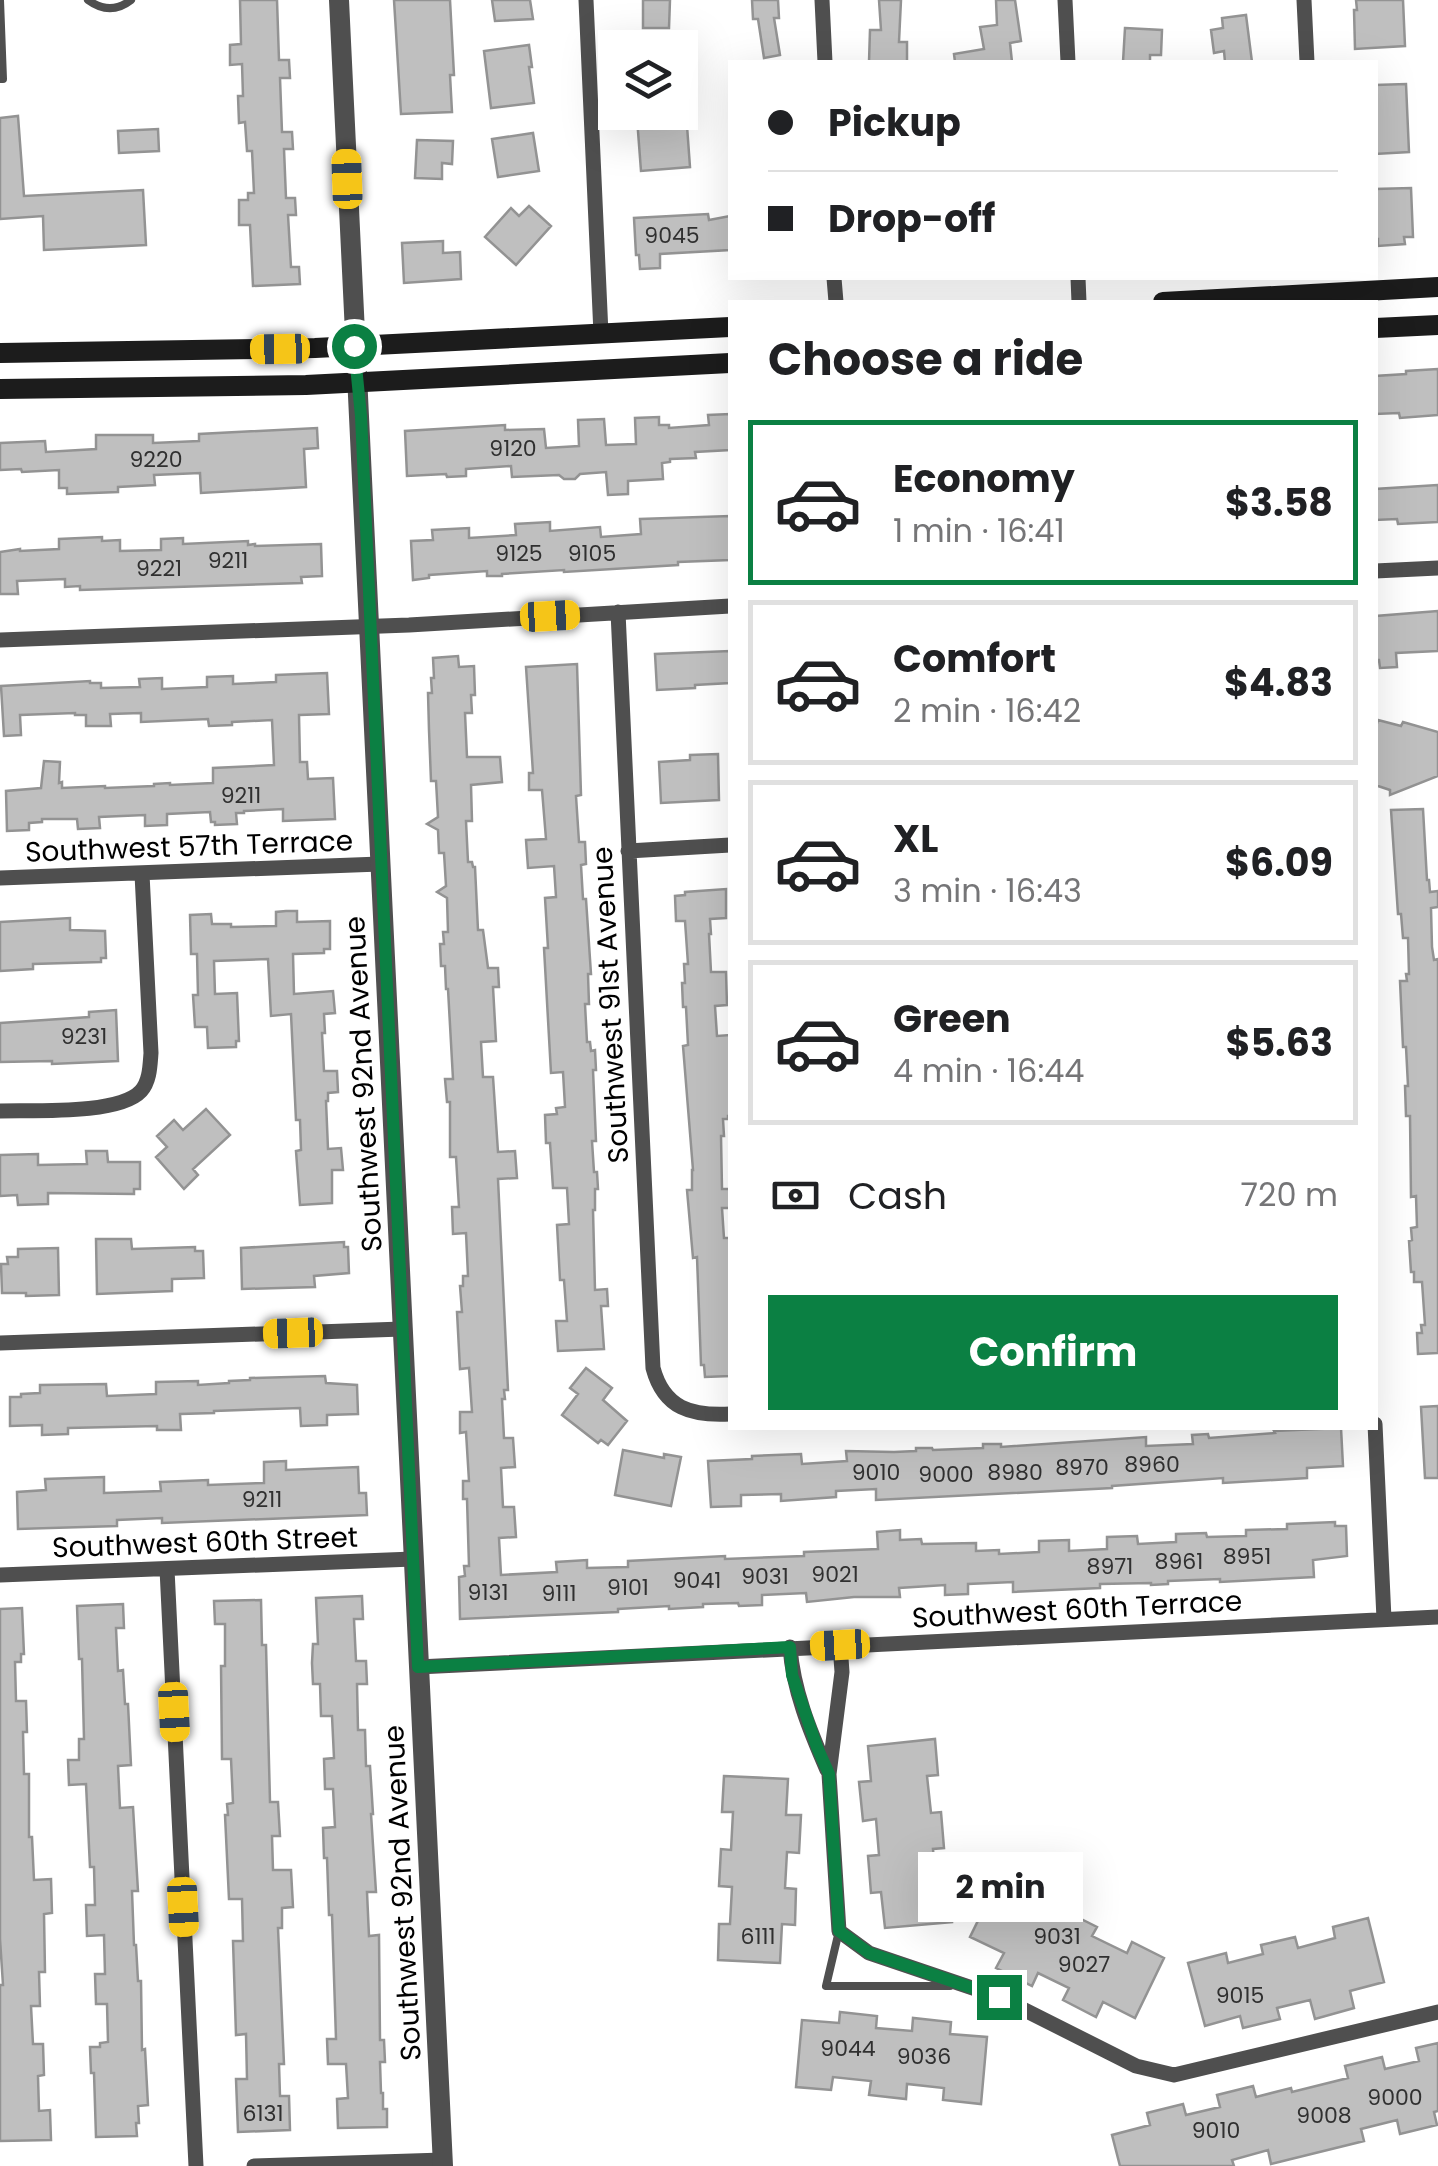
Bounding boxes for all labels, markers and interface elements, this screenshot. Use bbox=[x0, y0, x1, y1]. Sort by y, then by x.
map controls bbox=[598, 30, 698, 130]
button: layers bbox=[598, 30, 698, 130]
text: Pickup bbox=[828, 96, 961, 149]
car bbox=[331, 148, 363, 210]
text: Drop-off bbox=[828, 192, 996, 245]
house number: 9045 bbox=[644, 220, 700, 251]
route start bbox=[332, 324, 377, 369]
text: Choose a ride bbox=[768, 328, 1083, 391]
car bbox=[250, 333, 310, 365]
house number: 9120 bbox=[489, 433, 537, 464]
house number: 9220 bbox=[130, 444, 182, 475]
text: Economy bbox=[893, 452, 1075, 505]
icon: car bbox=[773, 458, 863, 548]
text: $3.58 bbox=[1225, 476, 1333, 529]
text: 1 min · 16:41 bbox=[893, 508, 1065, 553]
house number: 9125 bbox=[495, 538, 543, 569]
house number: 9105 bbox=[568, 538, 616, 569]
house number: 9211 bbox=[208, 545, 248, 576]
house number: 9221 bbox=[136, 553, 182, 584]
car bbox=[519, 599, 581, 633]
text: Comfort bbox=[893, 632, 1056, 685]
icon: car bbox=[773, 638, 863, 728]
text: $4.83 bbox=[1224, 656, 1333, 709]
text: 2 min · 16:42 bbox=[893, 688, 1081, 733]
house number: 9211 bbox=[221, 780, 261, 811]
text: XL bbox=[893, 812, 938, 865]
icon: car bbox=[773, 818, 863, 908]
street label: Southwest 57th Terrace bbox=[24, 821, 354, 872]
text: $6.09 bbox=[1225, 836, 1333, 889]
street label: Southwest 91st Avenue bbox=[583, 846, 638, 1164]
text: 3 min · 16:43 bbox=[893, 868, 1082, 913]
street label: Southwest 92nd Avenue bbox=[335, 915, 392, 1253]
text: Green bbox=[893, 992, 1011, 1045]
icon: car bbox=[773, 998, 863, 1088]
text: $5.63 bbox=[1225, 1016, 1333, 1069]
house number: 9231 bbox=[61, 1021, 107, 1052]
text: 4 min · 16:44 bbox=[893, 1048, 1085, 1093]
icon: cash bbox=[768, 1168, 823, 1223]
text: Cash bbox=[848, 1169, 947, 1222]
text: 720 m bbox=[1241, 1172, 1338, 1217]
button: Confirm bbox=[768, 1295, 1338, 1410]
car bbox=[262, 1317, 324, 1349]
house number: 8960 bbox=[1124, 1449, 1180, 1480]
house number: 8970 bbox=[1055, 1452, 1109, 1483]
house number: 9010 bbox=[852, 1457, 900, 1488]
house number: 8980 bbox=[987, 1457, 1043, 1488]
house number: 9000 bbox=[918, 1459, 974, 1490]
house number: 9211 bbox=[242, 1484, 282, 1515]
street label: Southwest 60th Street bbox=[51, 1518, 359, 1567]
house number: 8951 bbox=[1223, 1541, 1271, 1572]
house number: 8961 bbox=[1155, 1546, 1203, 1577]
house number: 8971 bbox=[1087, 1551, 1133, 1582]
house number: 9021 bbox=[811, 1559, 859, 1590]
house number: 9031 bbox=[741, 1561, 789, 1592]
house number: 9041 bbox=[673, 1565, 721, 1596]
house number: 9101 bbox=[607, 1572, 649, 1603]
house number: 9131 bbox=[468, 1577, 508, 1608]
house number: 9111 bbox=[542, 1578, 576, 1609]
street label: Southwest 60th Terrace bbox=[911, 1581, 1243, 1638]
car bbox=[809, 1628, 871, 1662]
car bbox=[157, 1681, 191, 1743]
street label: Southwest 92nd Avenue bbox=[374, 1724, 431, 2062]
callout: 2 min bbox=[916, 1852, 1082, 1922]
text: 2 min bbox=[956, 1864, 1045, 1909]
car bbox=[166, 1876, 200, 1938]
house number: 6111 bbox=[740, 1921, 776, 1952]
house number: 9031 bbox=[1033, 1921, 1081, 1952]
house number: 9027 bbox=[1058, 1949, 1110, 1980]
route end bbox=[977, 1975, 1022, 2020]
house number: 9015 bbox=[1216, 1980, 1264, 2011]
house number: 9044 bbox=[820, 2033, 876, 2064]
house number: 9036 bbox=[897, 2041, 951, 2072]
house number: 9000 bbox=[1367, 2082, 1423, 2113]
house number: 6131 bbox=[242, 2098, 284, 2129]
house number: 9008 bbox=[1296, 2100, 1352, 2131]
house number: 9010 bbox=[1192, 2115, 1240, 2146]

